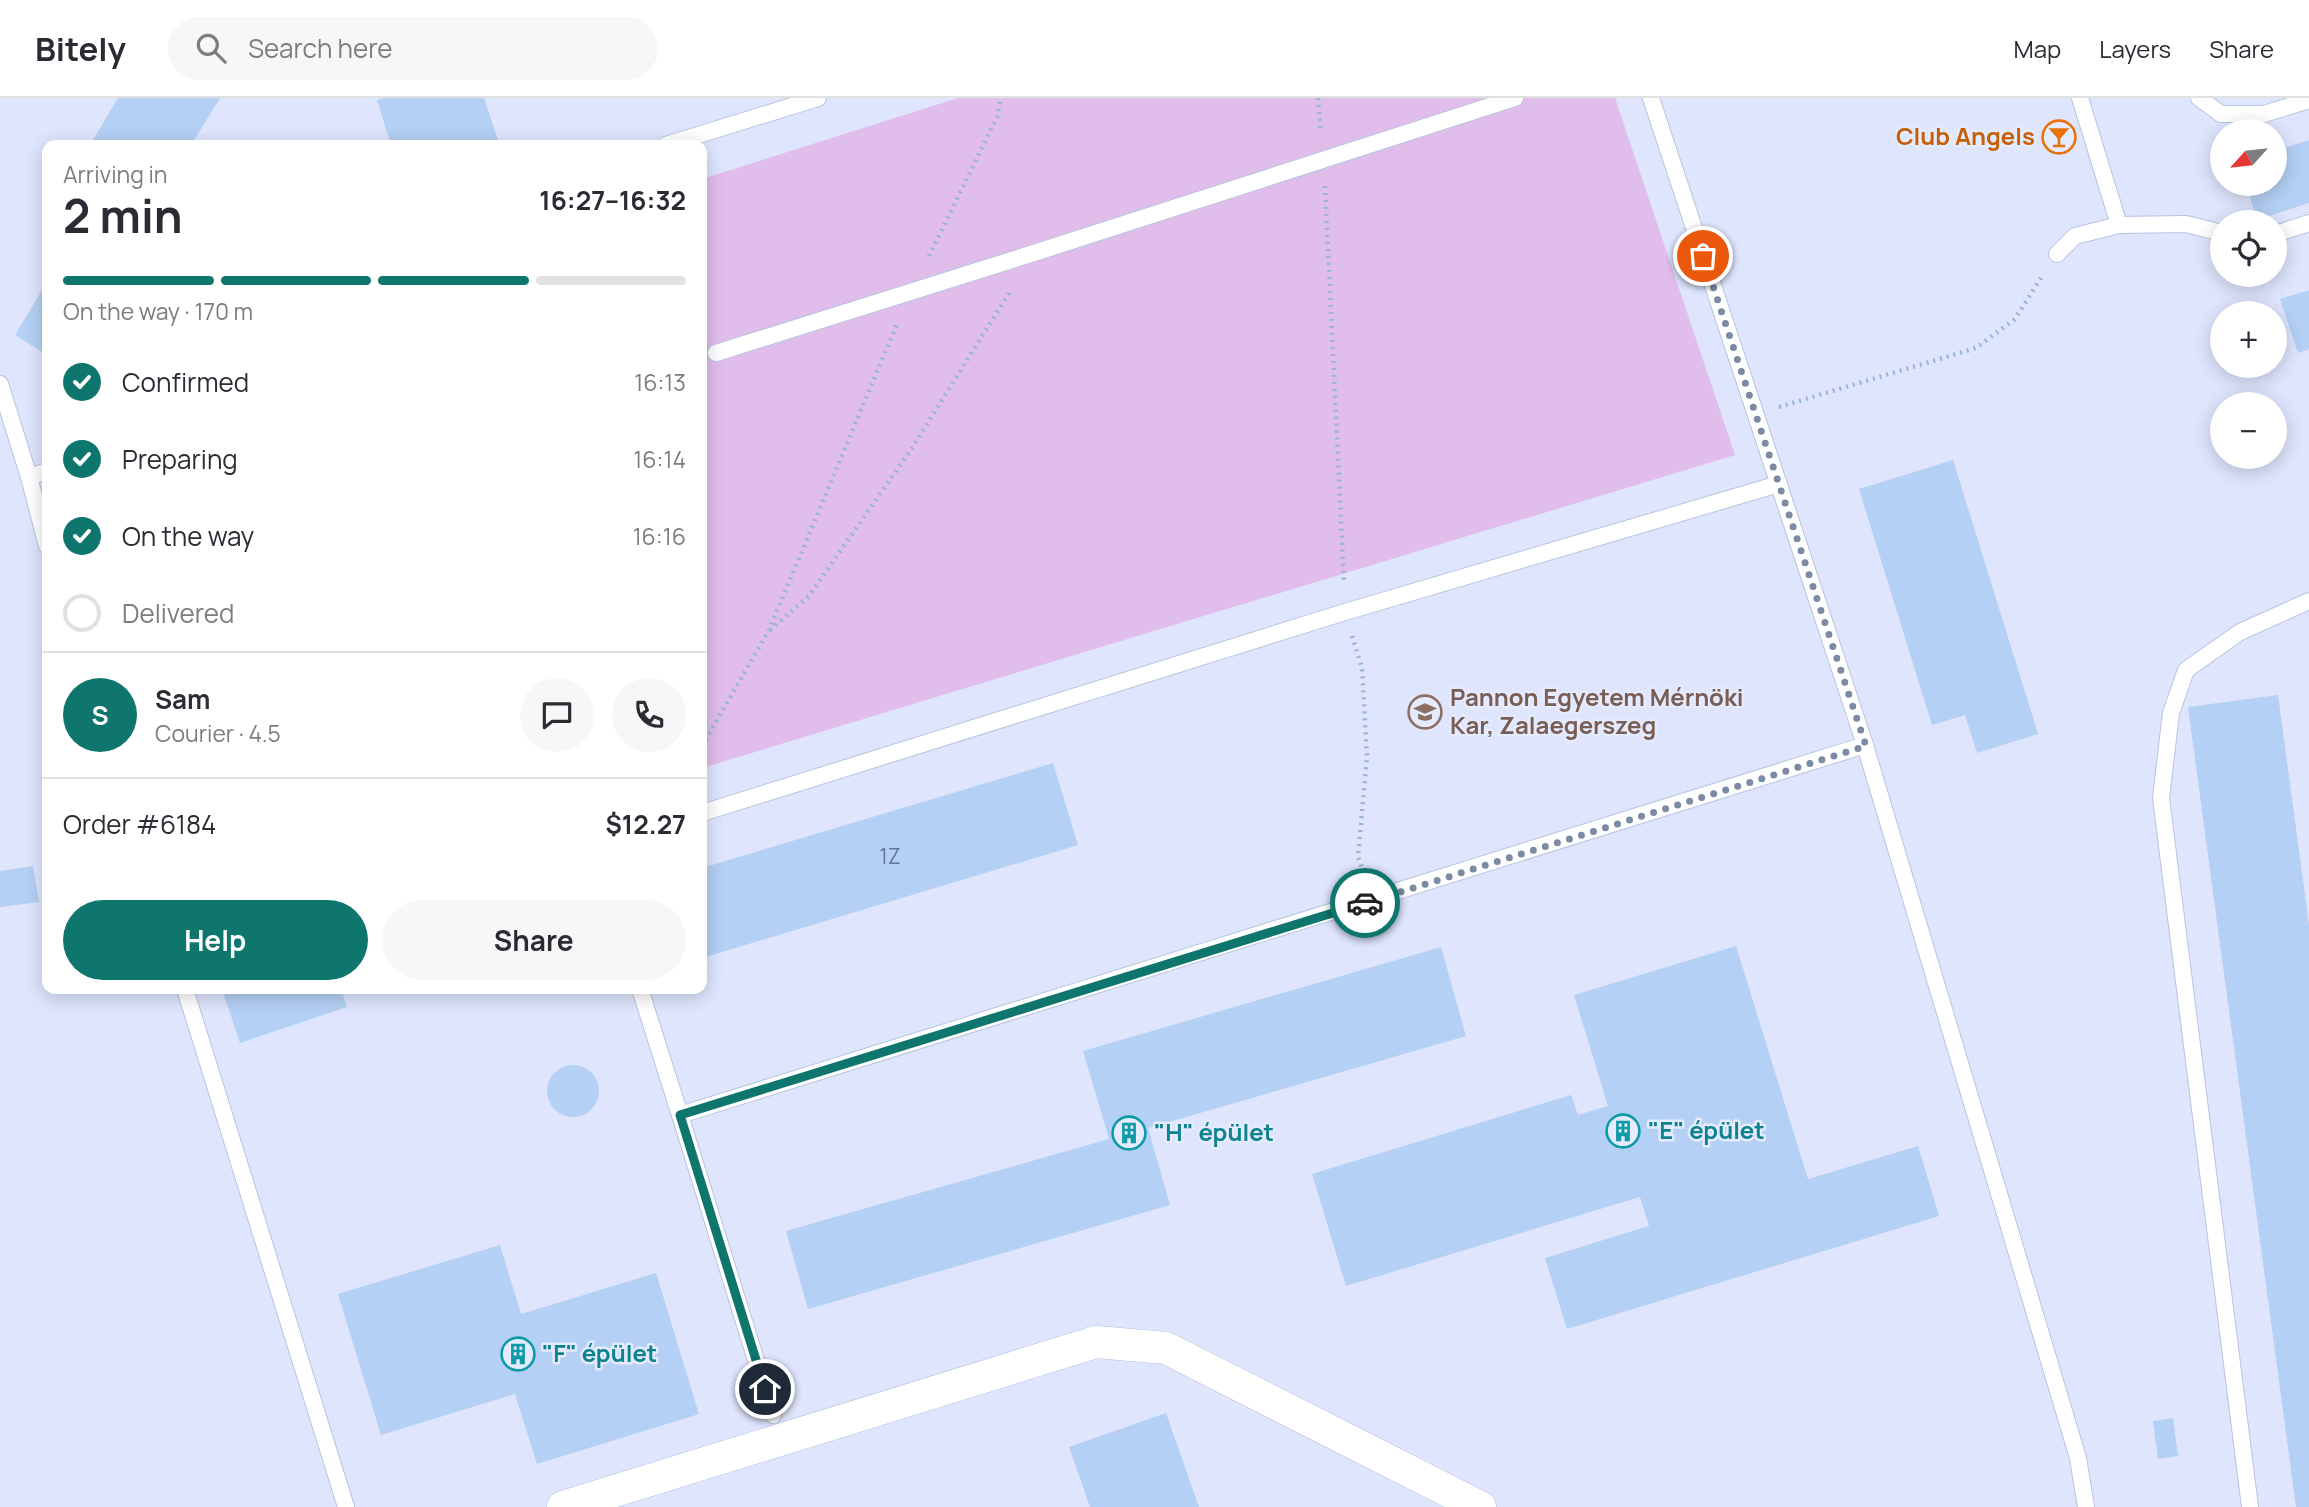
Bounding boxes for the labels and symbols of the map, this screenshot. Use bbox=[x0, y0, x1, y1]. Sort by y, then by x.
bar icon: Club Angels bbox=[2040, 118, 2078, 156]
place label: Club Angels bbox=[1896, 119, 2035, 152]
north arrow bbox=[2210, 119, 2287, 196]
pin bbox=[1673, 226, 1733, 286]
place label: Pannon Egyetem Mérnöki Kar, Zalaegerszeg bbox=[1450, 680, 1744, 741]
school or university icon: Pannon Egyetem Mérnöki Kar, Zalaegerszeg bbox=[1406, 693, 1444, 731]
house number: 1Z bbox=[879, 842, 901, 870]
courier bbox=[1330, 868, 1400, 938]
building icon: "E" épület bbox=[1604, 1112, 1642, 1150]
place label: "E" épület bbox=[1648, 1113, 1765, 1146]
building icon: "H" épület bbox=[1110, 1114, 1148, 1152]
place label: "H" épület bbox=[1154, 1115, 1274, 1148]
building icon: "F" épület bbox=[499, 1335, 537, 1373]
place label: "F" épület bbox=[542, 1336, 657, 1369]
pin bbox=[735, 1359, 795, 1419]

